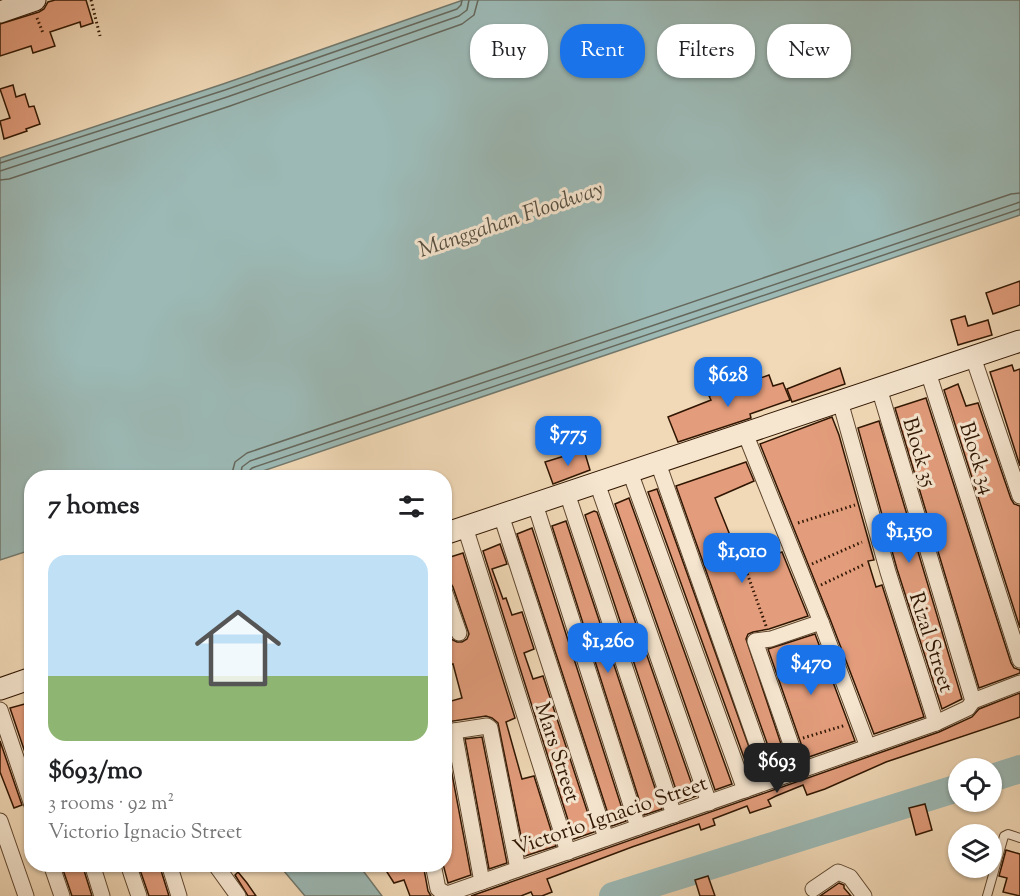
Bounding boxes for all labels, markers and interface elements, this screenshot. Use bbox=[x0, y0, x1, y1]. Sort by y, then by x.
chip: Buy bbox=[470, 24, 548, 78]
chip: Rent bbox=[560, 24, 645, 78]
chip: Filters bbox=[657, 24, 755, 78]
chip: New bbox=[767, 24, 851, 78]
water label: Manggahan Floodway bbox=[414, 174, 608, 267]
pin: $628 bbox=[692, 357, 764, 408]
text: $628 bbox=[708, 362, 748, 391]
street label: Block 35 bbox=[893, 414, 943, 491]
pin: $775 bbox=[532, 416, 604, 467]
street label: Block 34 bbox=[950, 418, 1002, 499]
text: $775 bbox=[549, 421, 587, 450]
text: 7 homes bbox=[48, 488, 139, 525]
icon: filters bbox=[395, 490, 428, 523]
pin: $1,150 bbox=[860, 513, 958, 564]
text: $1,150 bbox=[886, 518, 932, 547]
pin: $1,010 bbox=[693, 533, 791, 584]
text: $1,010 bbox=[717, 538, 767, 567]
street label: Rizal Street bbox=[900, 589, 960, 696]
icon: home bbox=[184, 594, 292, 702]
pin: $1,260 bbox=[559, 623, 657, 674]
text: $1,260 bbox=[582, 628, 634, 657]
pin: $470 bbox=[775, 645, 847, 696]
text: $470 bbox=[791, 650, 831, 679]
street label: Mars Street bbox=[526, 699, 586, 806]
pin: $693 bbox=[741, 743, 813, 794]
text: $693 bbox=[758, 748, 796, 777]
text: $693/mo bbox=[48, 753, 142, 790]
map controls bbox=[948, 758, 1002, 878]
button: locate bbox=[948, 758, 1002, 812]
street label: Victorio Ignacio Street bbox=[509, 770, 712, 864]
text: 3 rooms · 92 m² bbox=[48, 790, 174, 819]
text: Victorio Ignacio Street bbox=[48, 819, 242, 848]
button: layers bbox=[948, 824, 1002, 878]

